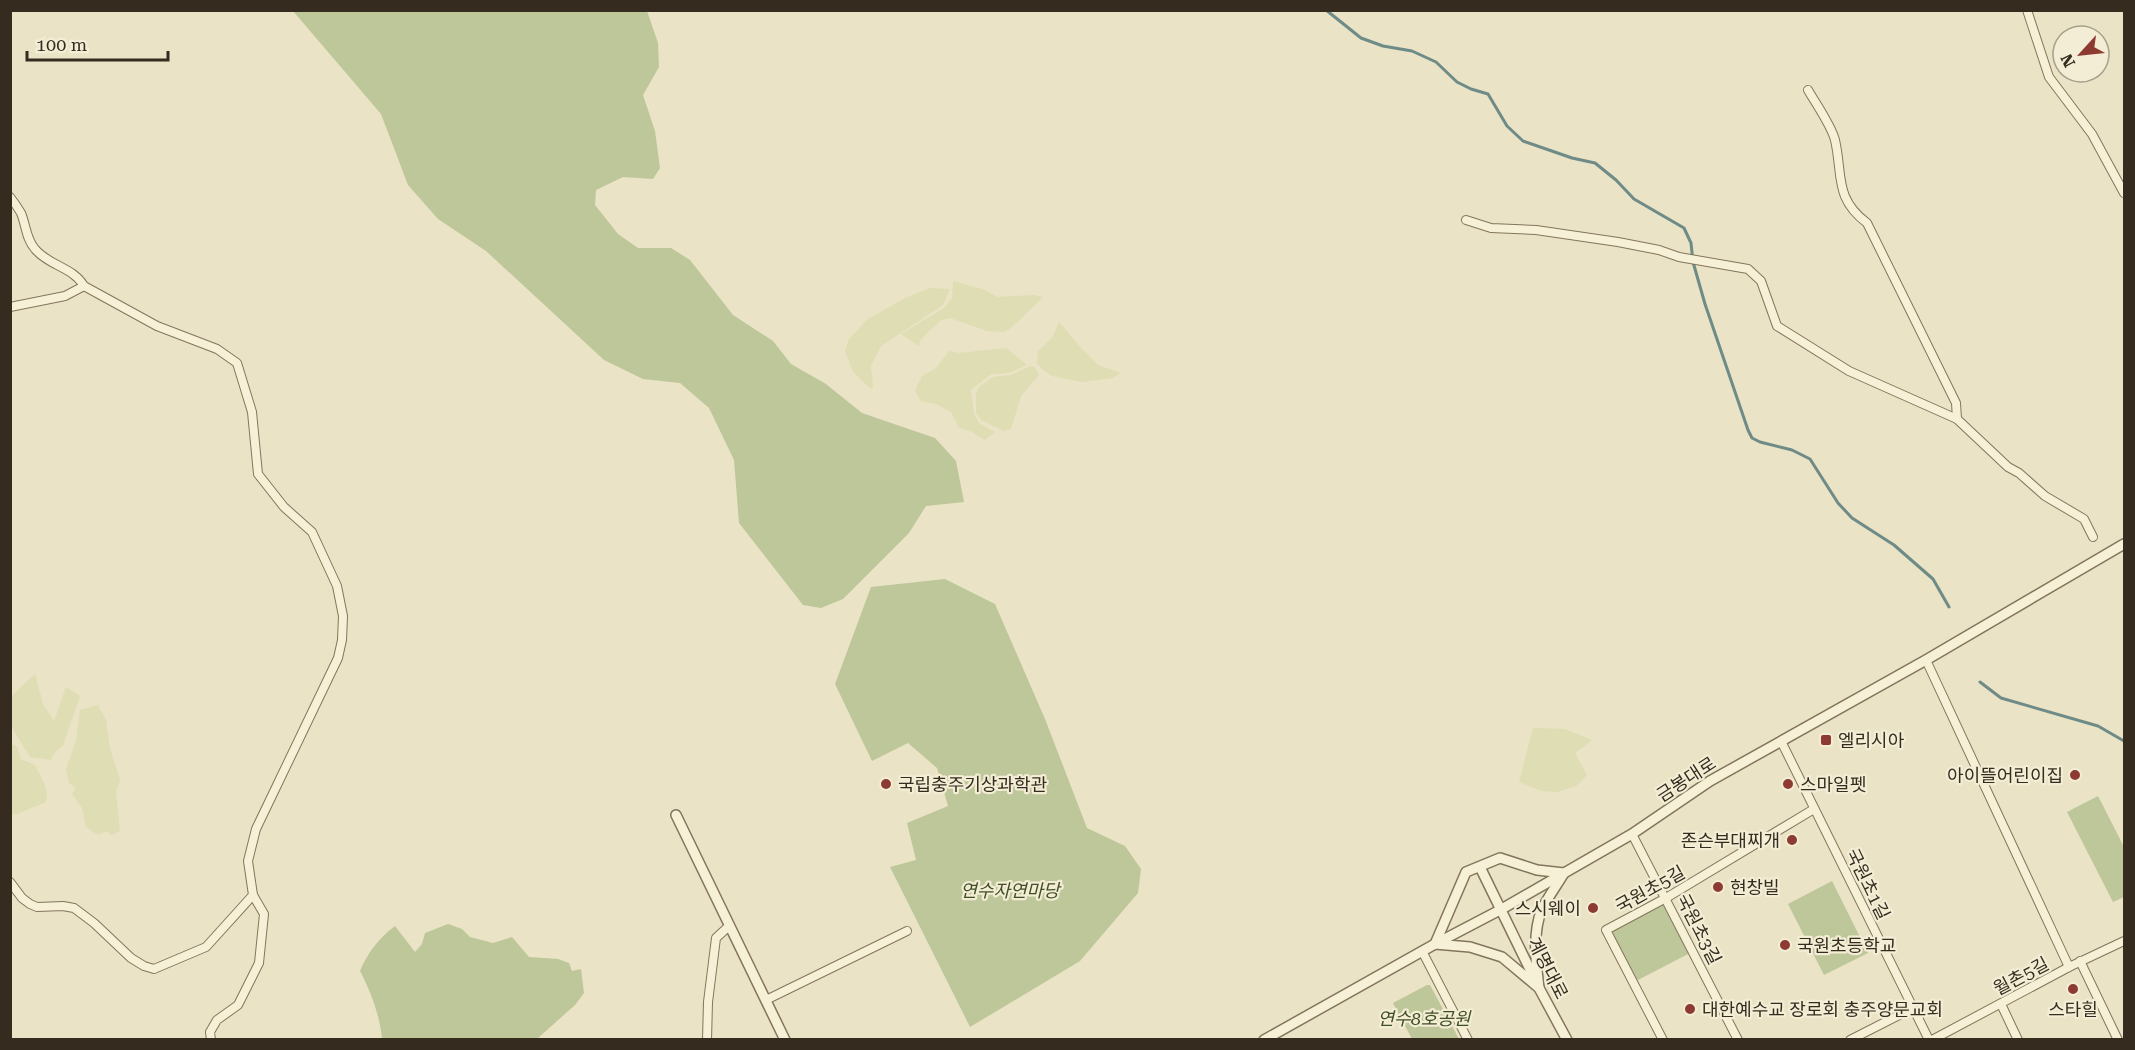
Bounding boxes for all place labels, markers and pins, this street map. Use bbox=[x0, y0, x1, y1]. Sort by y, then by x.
place label: 엘리시아 bbox=[1838, 730, 1905, 751]
marker: 엘리시아 bbox=[1819, 733, 1833, 747]
place label: 아이뜰어린이집 bbox=[1947, 765, 2063, 786]
marker: 아이뜰어린이집 bbox=[2068, 768, 2082, 782]
place label: 국립충주기상과학관 bbox=[898, 774, 1047, 795]
place label: 스마일펫 bbox=[1800, 774, 1866, 795]
marker: 국립충주기상과학관 bbox=[879, 777, 893, 791]
marker: 스마일펫 bbox=[1781, 777, 1795, 791]
place label: 존슨부대찌개 bbox=[1681, 830, 1780, 851]
marker: 존슨부대찌개 bbox=[1785, 833, 1799, 847]
place label: 현창빌 bbox=[1730, 877, 1780, 898]
marker: 현창빌 bbox=[1711, 880, 1725, 894]
place label: 스시웨이 bbox=[1515, 898, 1581, 919]
marker: 스시웨이 bbox=[1586, 901, 1600, 915]
place label: 국원초등학교 bbox=[1797, 935, 1896, 956]
marker: 국원초등학교 bbox=[1778, 938, 1792, 952]
marker: 스타힐 bbox=[2066, 982, 2080, 996]
place label: 대한예수교 장로회 충주양문교회 bbox=[1702, 999, 1943, 1020]
place label: 스타힐 bbox=[2048, 999, 2098, 1020]
marker: 대한예수교 장로회 충주양문교회 bbox=[1683, 1002, 1697, 1016]

